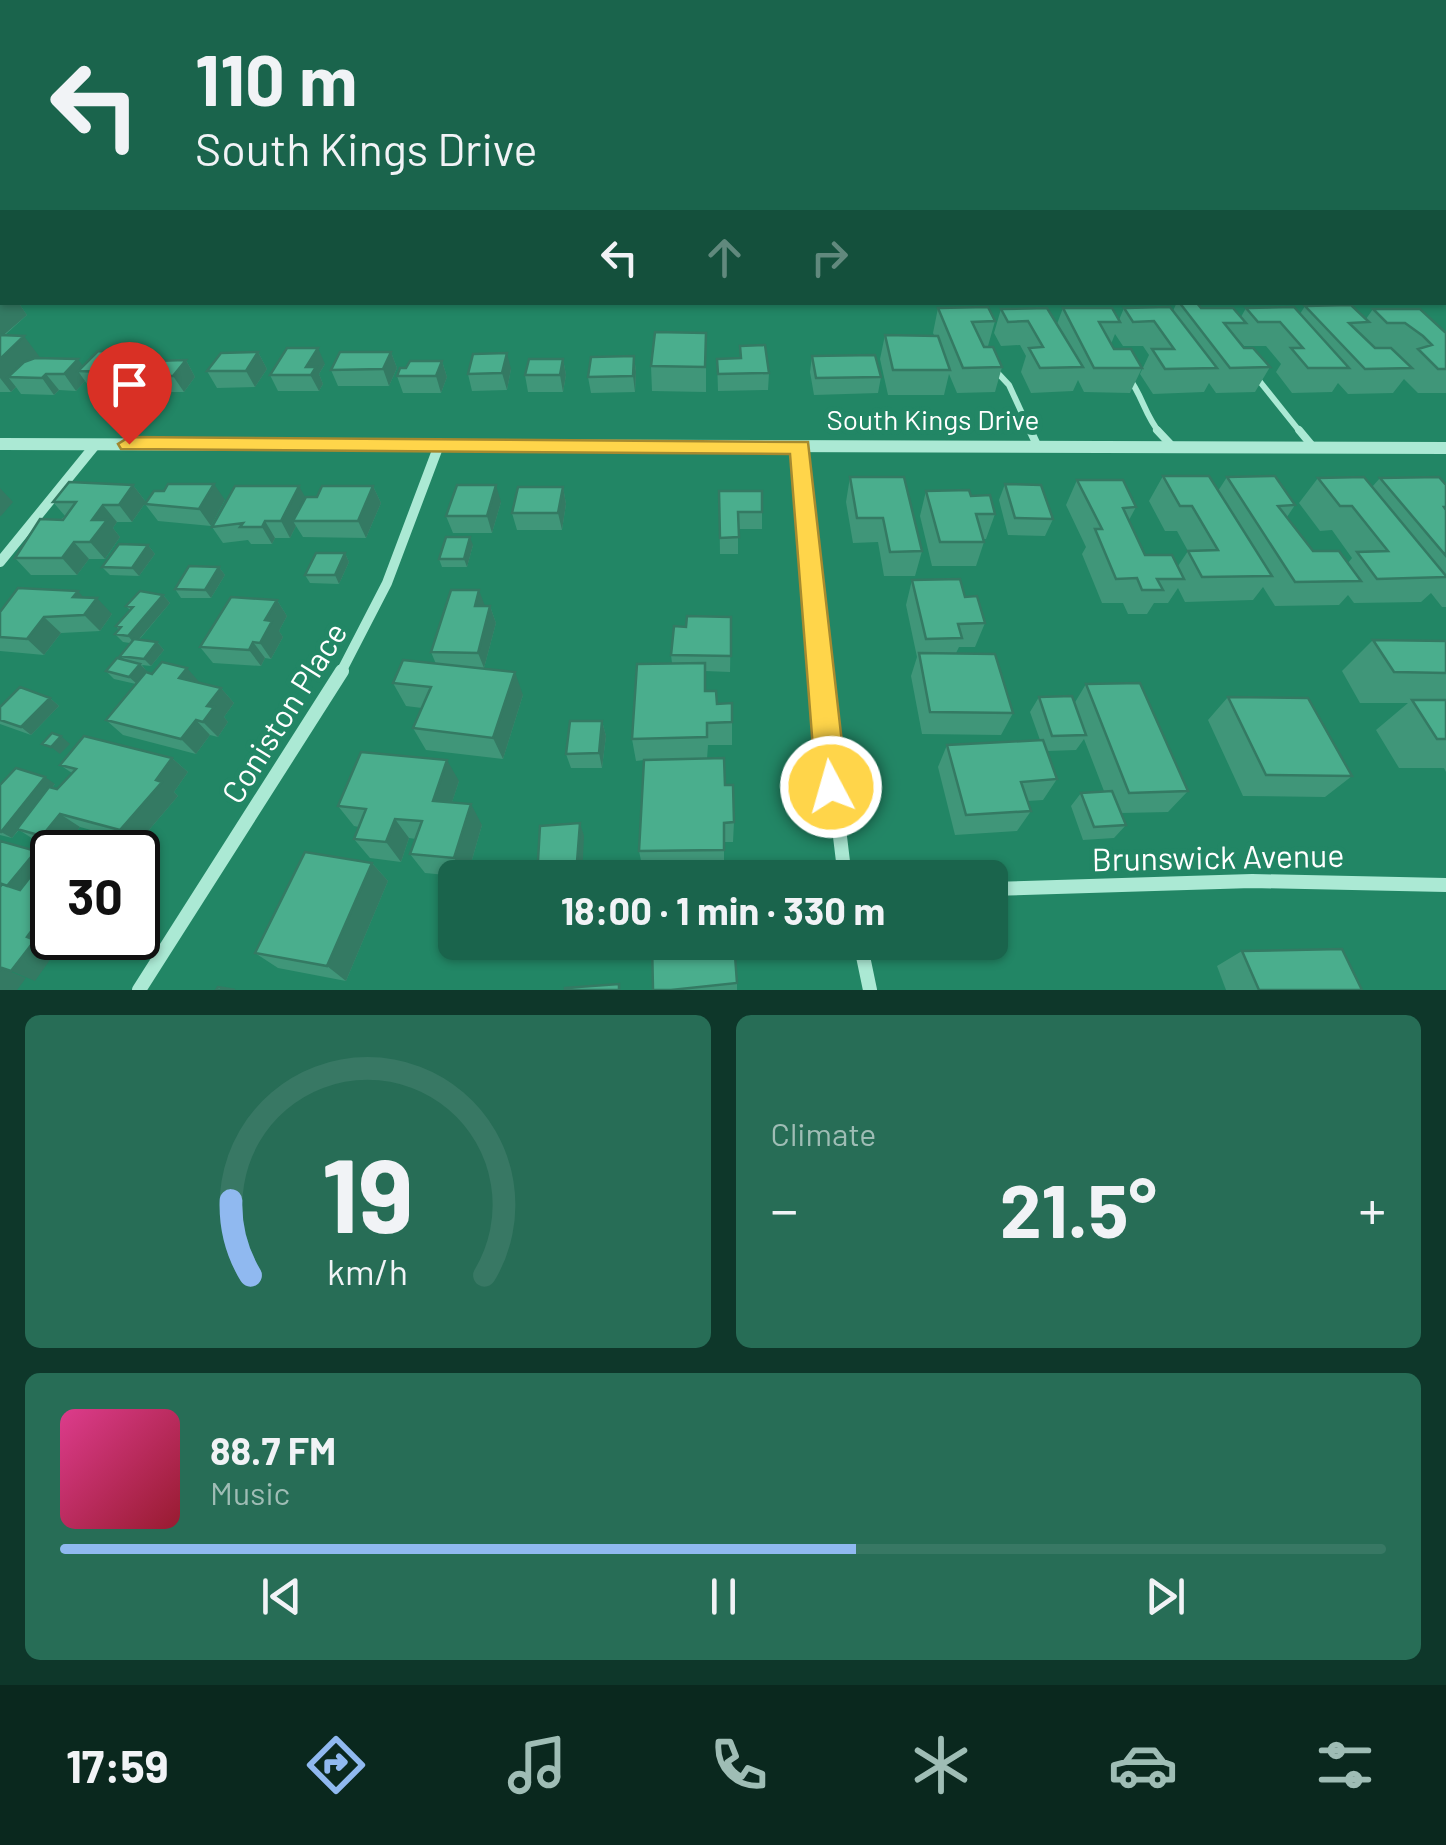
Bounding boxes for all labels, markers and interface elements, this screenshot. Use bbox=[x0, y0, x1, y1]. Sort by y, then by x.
text: 110 m bbox=[195, 36, 357, 120]
icon: left bbox=[30, 40, 160, 170]
text: South Kings Drive bbox=[195, 121, 537, 175]
icon: left bbox=[592, 230, 647, 285]
icon: ahead bbox=[697, 230, 752, 285]
icon: right bbox=[802, 230, 857, 285]
pin bbox=[87, 342, 172, 445]
icon: arrive bbox=[102, 357, 157, 412]
street label: South Kings Drive bbox=[826, 402, 1040, 436]
street label: Coniston Place bbox=[212, 615, 354, 809]
position arrow bbox=[779, 735, 883, 839]
speed limit sign: 30 bbox=[30, 830, 160, 960]
street label: Brunswick Avenue bbox=[1091, 835, 1345, 877]
text: 18:00 · 1 min · 330 m bbox=[561, 887, 885, 933]
text: Climate bbox=[771, 1114, 876, 1152]
text: 19 bbox=[322, 1129, 414, 1254]
text: 21.5° bbox=[1000, 1163, 1157, 1253]
text: − bbox=[771, 1175, 798, 1241]
text: + bbox=[1358, 1175, 1386, 1241]
text: km/h bbox=[327, 1249, 408, 1292]
text: 88.7 FM bbox=[210, 1427, 336, 1473]
text: Music bbox=[210, 1473, 290, 1511]
icon: previous bbox=[254, 1569, 309, 1624]
icon: pause bbox=[696, 1569, 751, 1624]
icon: next bbox=[1138, 1569, 1193, 1624]
icon: directions bbox=[301, 1730, 371, 1800]
icon: music bbox=[502, 1730, 572, 1800]
icon: phone bbox=[704, 1730, 774, 1800]
icon: climate bbox=[906, 1730, 976, 1800]
icon: car bbox=[1108, 1730, 1178, 1800]
icon: filters bbox=[1310, 1730, 1380, 1800]
text: 17:59 bbox=[66, 1738, 169, 1792]

